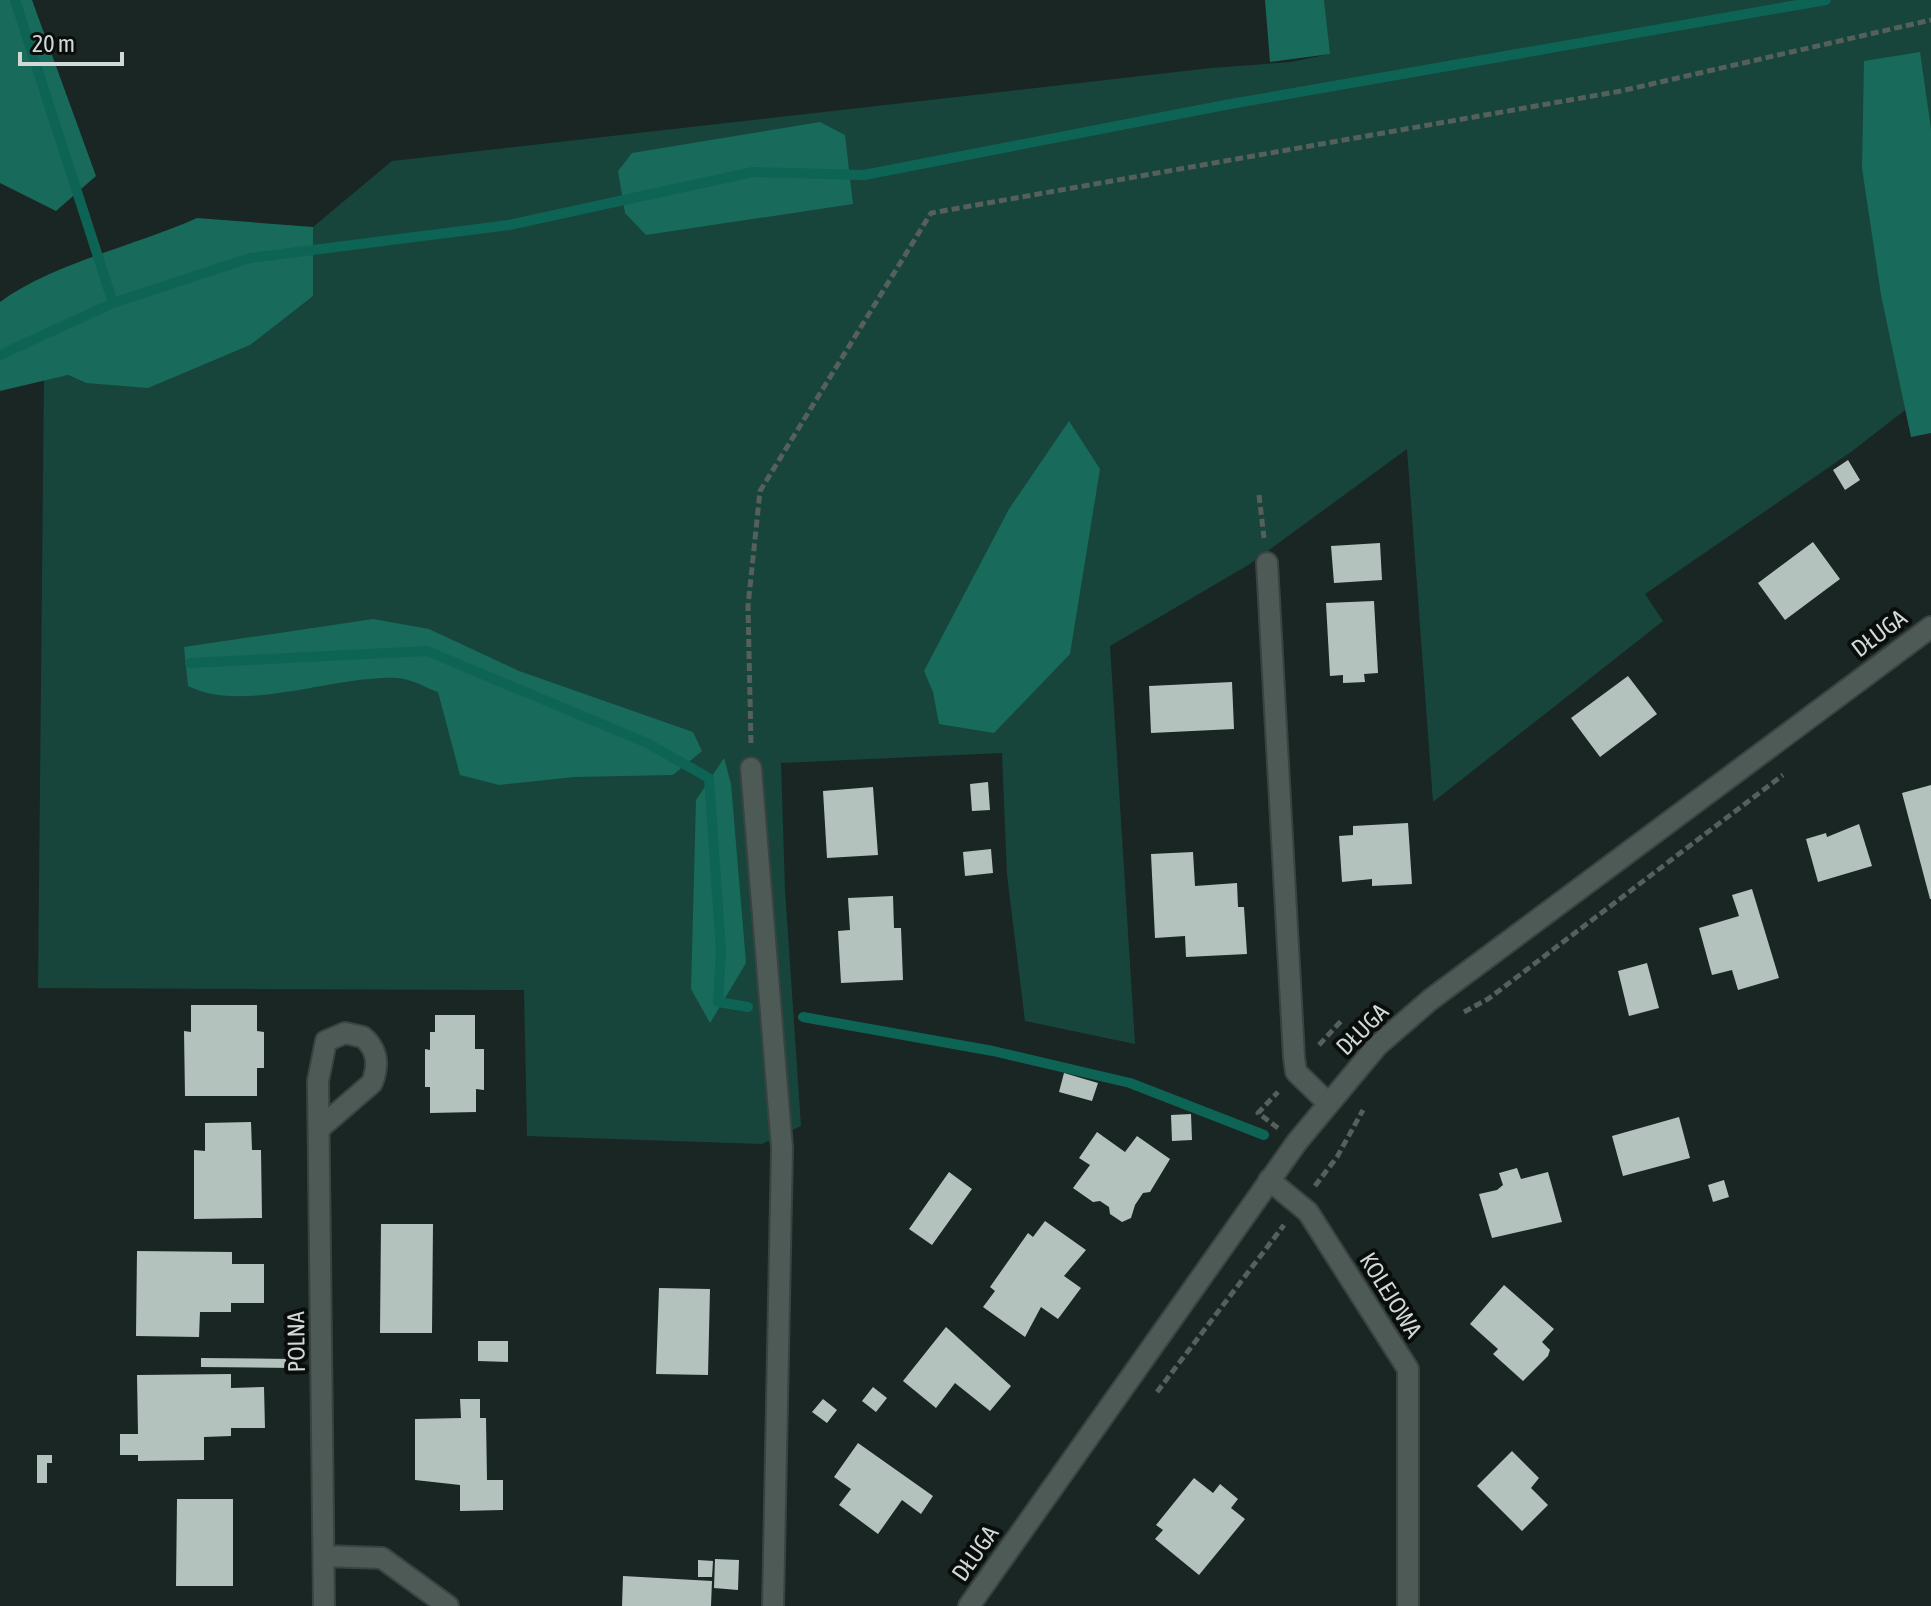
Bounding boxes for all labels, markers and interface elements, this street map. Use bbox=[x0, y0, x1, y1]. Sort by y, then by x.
scale bar bbox=[20, 16, 122, 66]
text: 20 m bbox=[32, 30, 75, 57]
street label: DŁUGA bbox=[1846, 604, 1912, 662]
street label: DŁUGA bbox=[1331, 998, 1393, 1060]
street label: KOLEJOWA bbox=[1354, 1248, 1428, 1343]
street label: POLNA bbox=[282, 1311, 310, 1373]
street label: DŁUGA bbox=[946, 1520, 1004, 1586]

